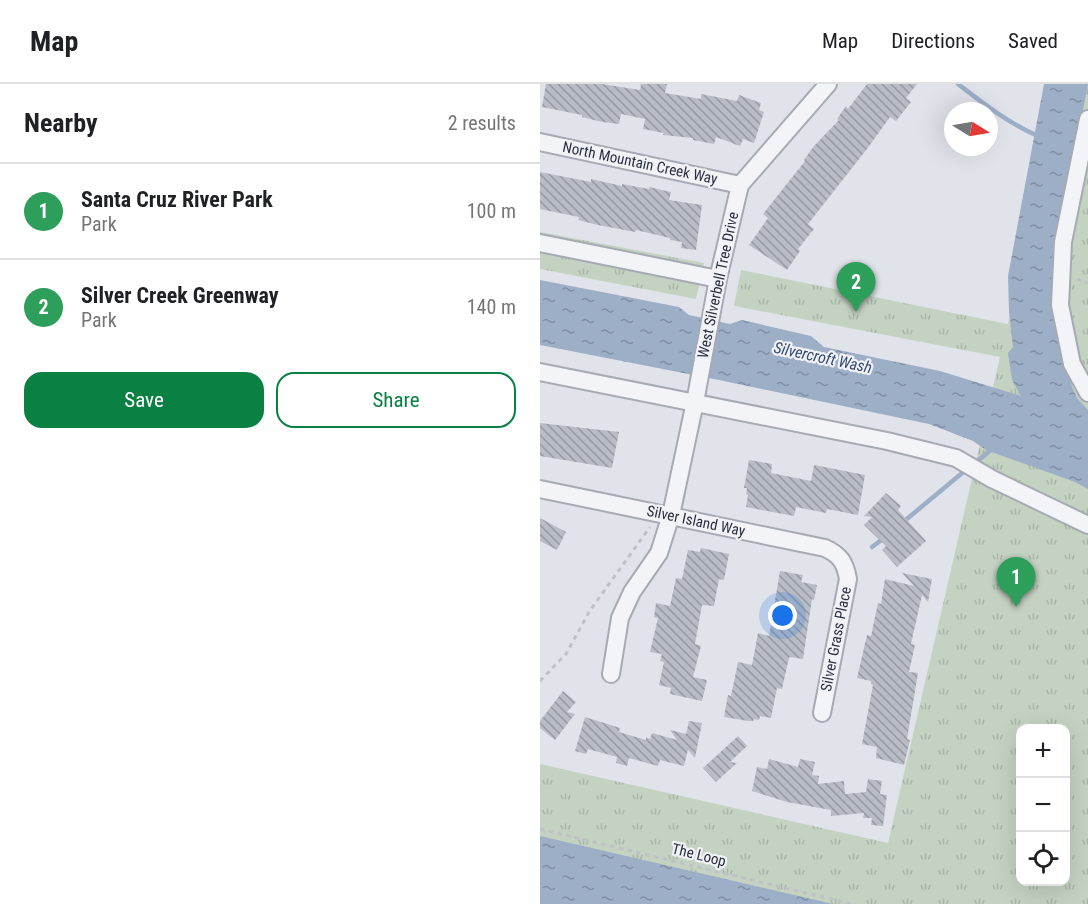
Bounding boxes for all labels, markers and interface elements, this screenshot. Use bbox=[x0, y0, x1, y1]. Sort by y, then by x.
text: Map bbox=[30, 25, 78, 58]
text: Map bbox=[822, 29, 858, 53]
text: Directions bbox=[891, 29, 975, 53]
text: Saved bbox=[1008, 29, 1058, 53]
north arrow bbox=[944, 102, 998, 156]
text: Nearby bbox=[24, 108, 98, 138]
text: 2 results bbox=[448, 111, 516, 135]
street label: North Mountain Creek Way bbox=[561, 138, 719, 188]
text: Santa Cruz River Park bbox=[81, 187, 273, 212]
text: 1 bbox=[38, 199, 49, 223]
text: 100 m bbox=[467, 199, 516, 223]
street label: West Silverbell Tree Drive bbox=[694, 210, 742, 360]
text: Park bbox=[81, 212, 117, 236]
pin: 2 bbox=[836, 262, 876, 312]
text: Silver Creek Greenway bbox=[81, 283, 279, 308]
text: 2 bbox=[38, 295, 49, 319]
text: 140 m bbox=[467, 295, 516, 319]
text: Park bbox=[81, 308, 117, 332]
water label: Silvercroft Wash bbox=[772, 338, 874, 377]
button: Save bbox=[24, 372, 264, 428]
button: Share bbox=[276, 372, 516, 428]
street label: Silver Island Way bbox=[645, 502, 747, 540]
pin: 1 bbox=[996, 558, 1036, 607]
street label: Silver Grass Place bbox=[817, 585, 855, 693]
your location bbox=[768, 601, 797, 630]
map controls bbox=[1016, 724, 1070, 886]
button: + bbox=[1016, 724, 1070, 778]
button: − bbox=[1016, 778, 1070, 832]
button: locate bbox=[1016, 832, 1070, 886]
street label: The Loop bbox=[670, 840, 728, 870]

